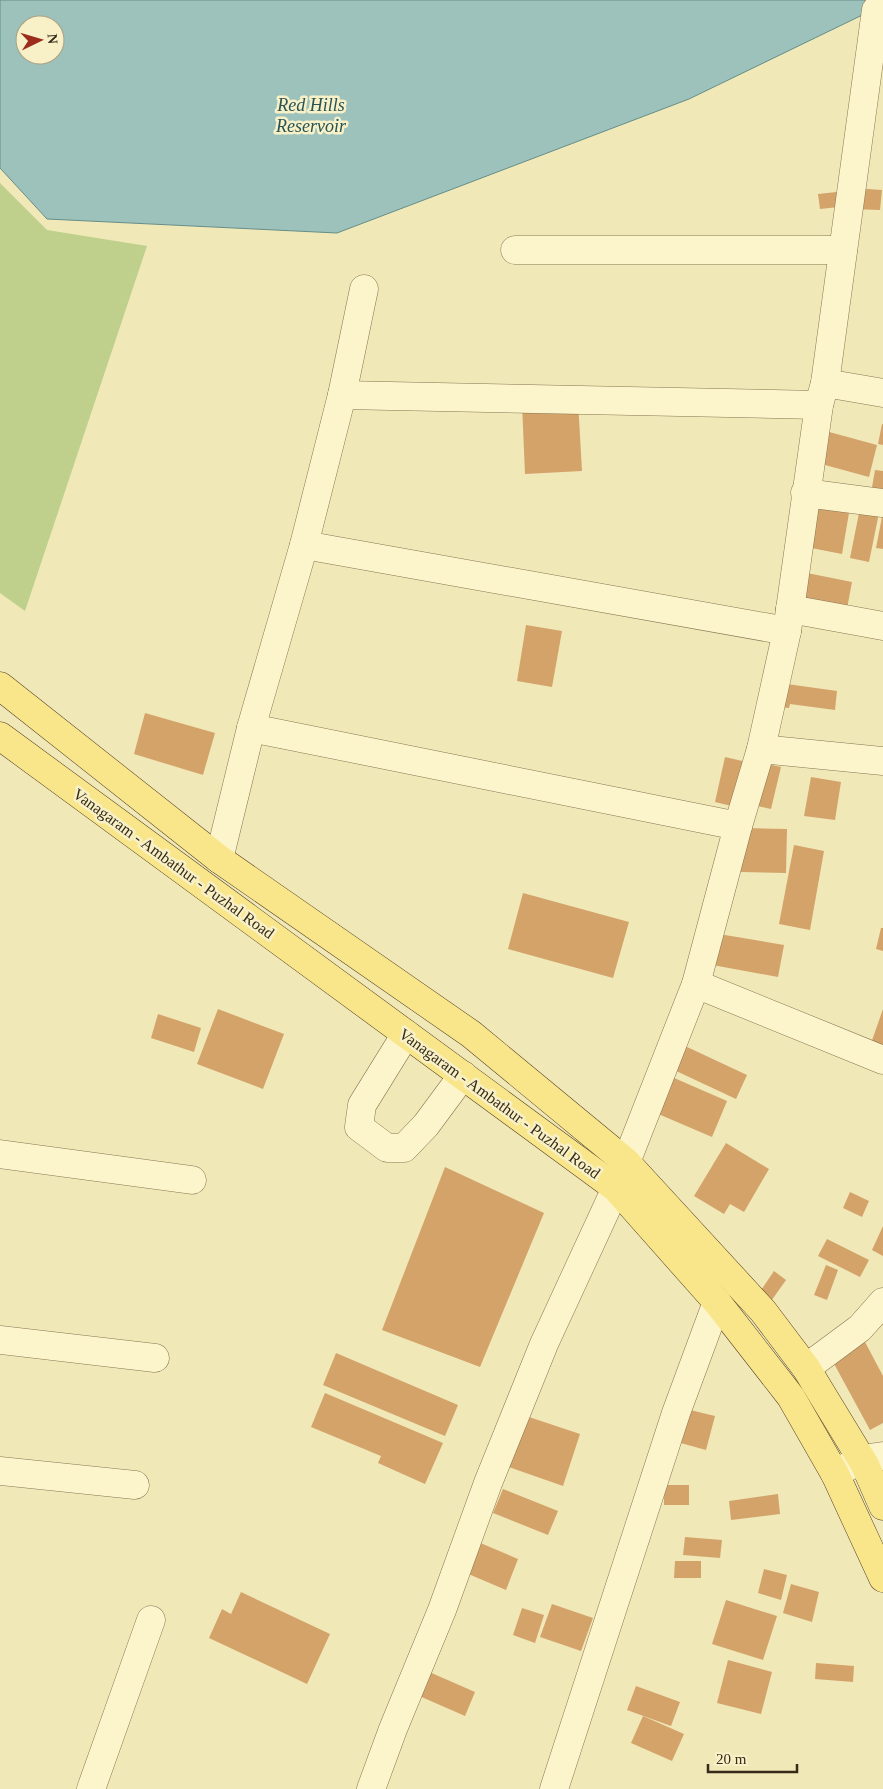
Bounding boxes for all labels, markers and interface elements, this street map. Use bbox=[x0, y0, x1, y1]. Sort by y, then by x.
north arrow bbox=[15, 15, 65, 65]
text: N bbox=[45, 33, 60, 45]
water label: Red Hills Reservoir bbox=[275, 95, 347, 136]
street label: Vanagaram - Ambathur - Puzhal Road bbox=[69, 785, 277, 943]
street label: Vanagaram - Ambathur - Puzhal Road bbox=[395, 1025, 603, 1183]
scale bar bbox=[708, 1742, 797, 1774]
text: 20 m bbox=[716, 1751, 747, 1767]

